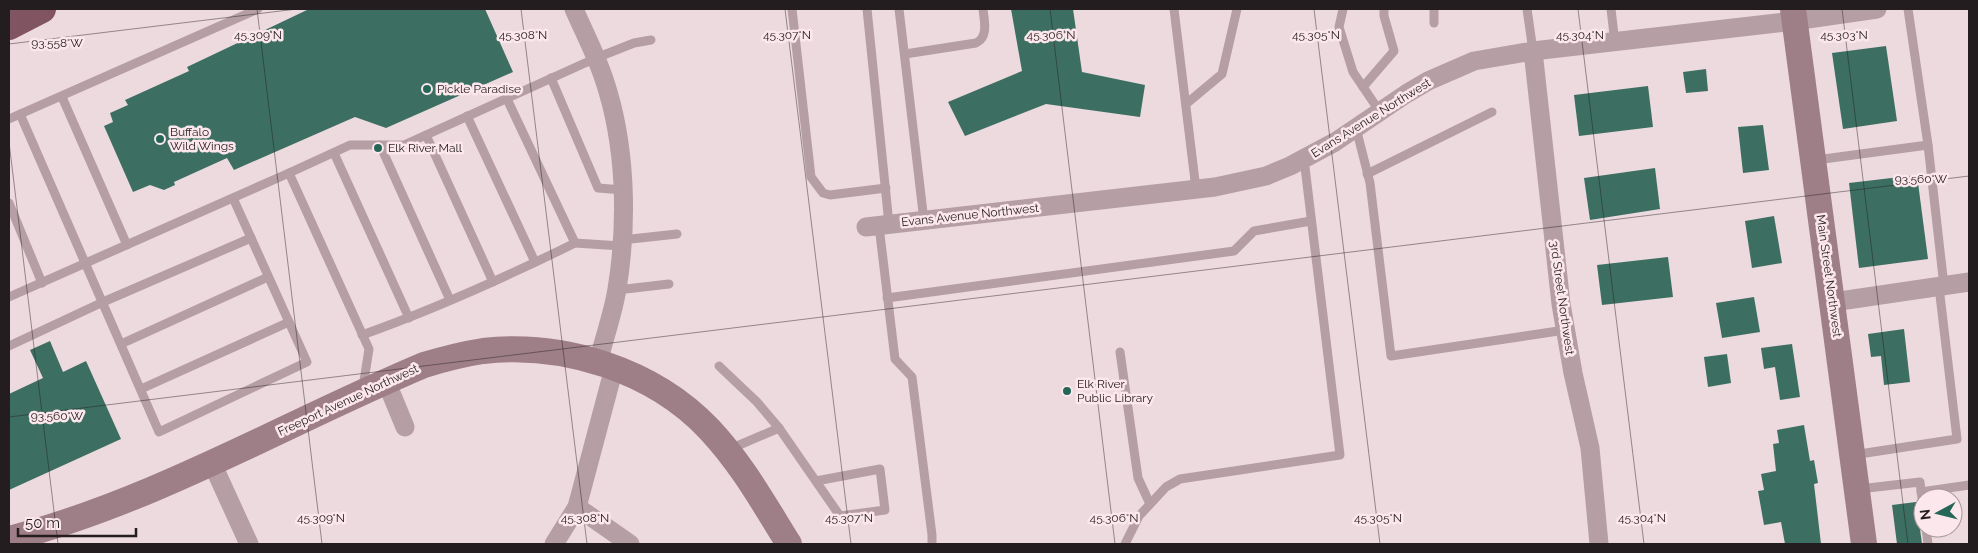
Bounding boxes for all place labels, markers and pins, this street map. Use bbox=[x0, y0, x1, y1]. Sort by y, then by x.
place label: Pickle Paradise bbox=[437, 82, 521, 96]
marker: Pickle Paradise bbox=[421, 83, 433, 95]
place label: Buffalo Wild Wings bbox=[170, 125, 234, 153]
marker: Buffalo Wild Wings bbox=[154, 133, 166, 145]
place label: Elk River Mall bbox=[388, 141, 463, 155]
marker: Elk River Mall bbox=[372, 142, 384, 154]
place label: Elk River Public Library bbox=[1077, 377, 1153, 405]
marker: Elk River Public Library bbox=[1061, 385, 1073, 397]

